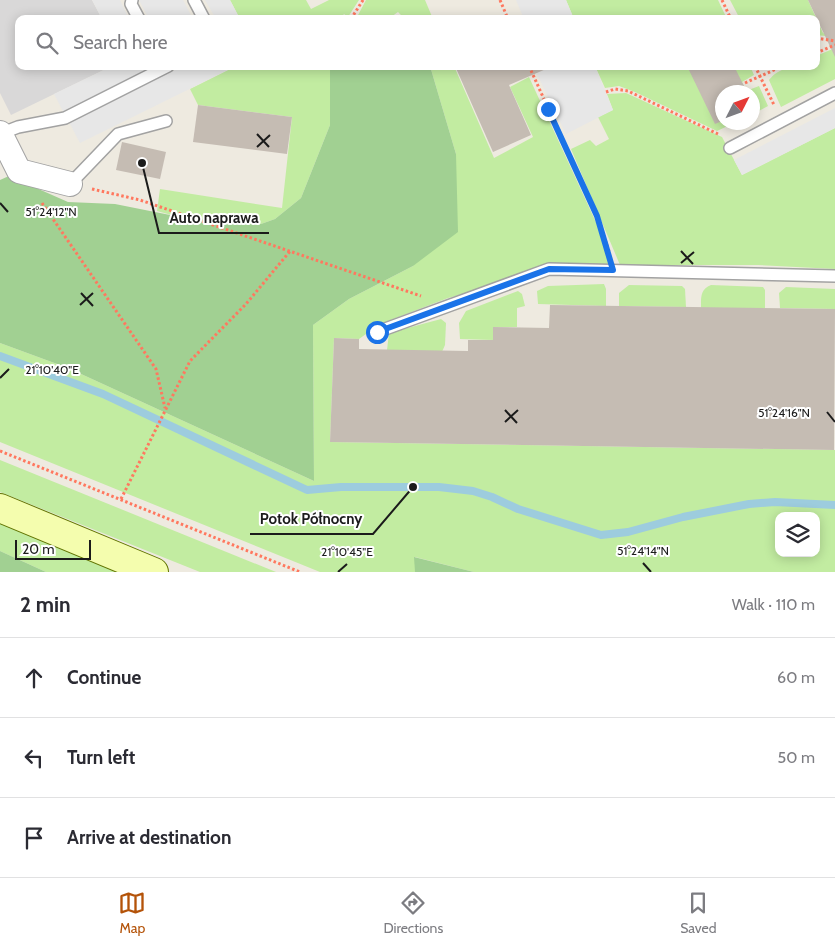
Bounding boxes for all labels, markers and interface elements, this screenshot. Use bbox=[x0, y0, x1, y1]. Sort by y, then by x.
search box bbox=[15, 15, 820, 70]
icon: search bbox=[33, 29, 61, 57]
text: Search here bbox=[73, 31, 167, 54]
north arrow bbox=[715, 85, 760, 130]
route end bbox=[537, 98, 560, 121]
callout: Auto naprawa bbox=[159, 203, 269, 233]
text: 51°24'12"N bbox=[25, 204, 77, 219]
text: Auto naprawa bbox=[169, 209, 259, 227]
route start bbox=[366, 321, 389, 344]
text: 21°10'40"E bbox=[25, 362, 79, 377]
text: 51°24'16"N bbox=[758, 405, 810, 420]
callout: Potok Północny bbox=[250, 504, 373, 534]
text: Potok Północny bbox=[260, 510, 363, 528]
map controls bbox=[775, 512, 820, 557]
button: layers bbox=[775, 512, 820, 557]
scale bar bbox=[15, 537, 91, 560]
text: 20 m bbox=[22, 540, 55, 558]
text: 51°24'14"N bbox=[617, 543, 669, 558]
text: 21°10'45"E bbox=[321, 544, 373, 559]
text: 2 min bbox=[20, 592, 71, 617]
text: Walk · 110 m bbox=[732, 595, 815, 614]
icon: ahead bbox=[20, 664, 48, 692]
text: Continue bbox=[67, 666, 141, 689]
text: 60 m bbox=[777, 668, 815, 687]
icon: left bbox=[20, 744, 48, 772]
text: Turn left bbox=[67, 746, 135, 769]
text: 50 m bbox=[778, 748, 815, 767]
icon: arrive bbox=[20, 824, 48, 852]
text: Arrive at destination bbox=[67, 826, 231, 849]
tab: Map bbox=[118, 889, 146, 937]
tab: Directions bbox=[383, 889, 443, 937]
tab: Saved bbox=[680, 889, 717, 937]

